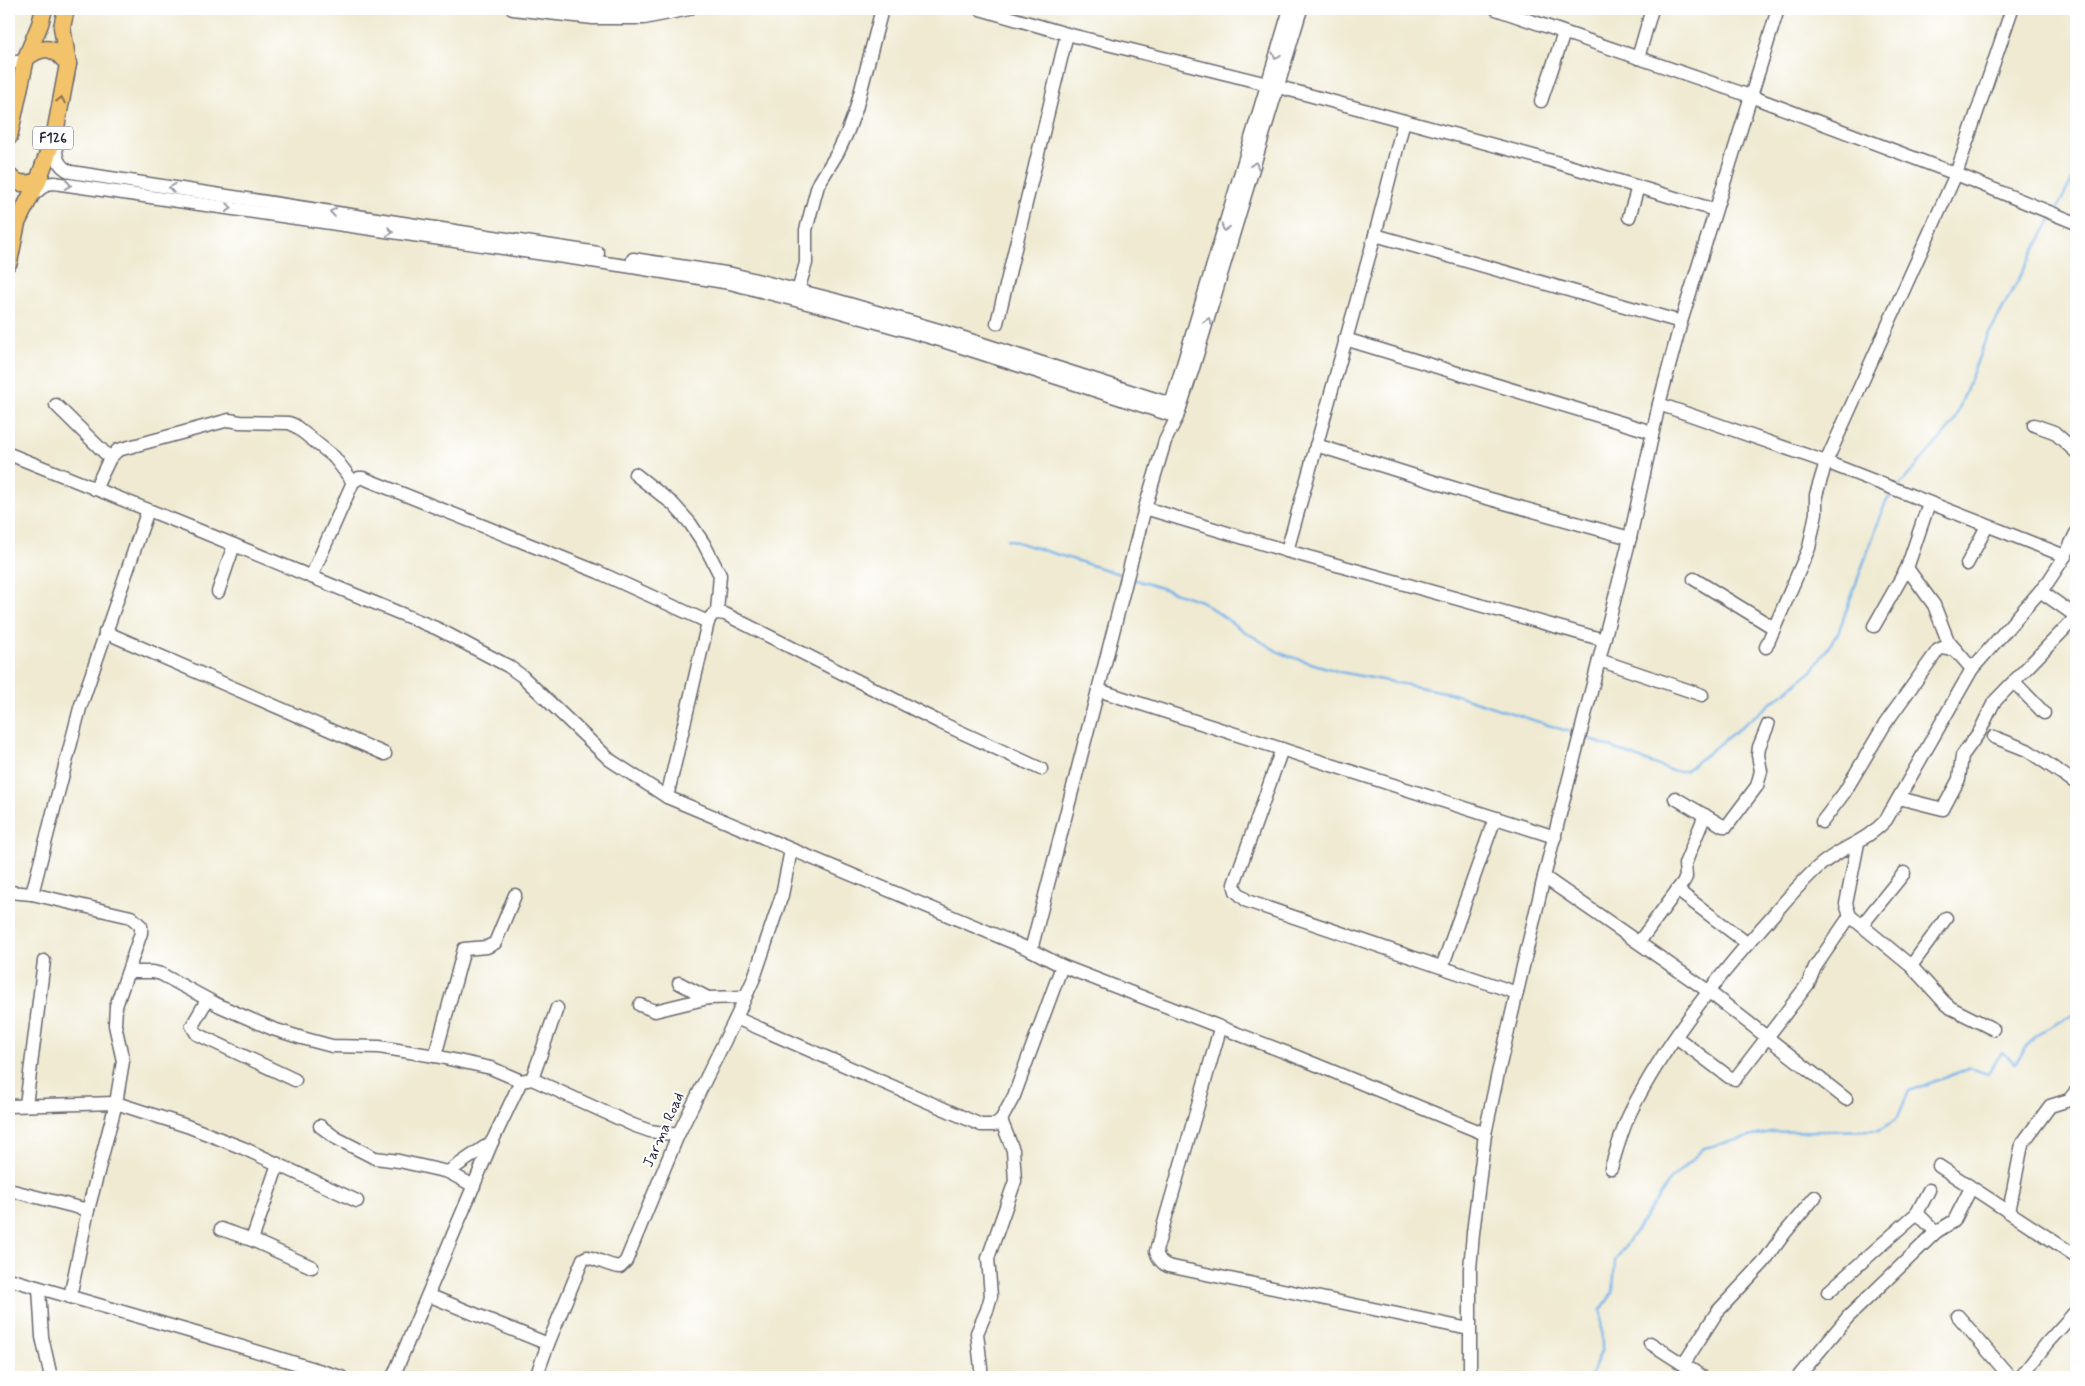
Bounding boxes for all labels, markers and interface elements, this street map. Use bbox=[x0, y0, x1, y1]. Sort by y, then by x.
one-way arrow bbox=[1272, 51, 1282, 59]
one-way arrow bbox=[56, 95, 66, 104]
road number: F126 bbox=[33, 126, 73, 150]
one-way arrow bbox=[1249, 162, 1259, 170]
one-way arrow bbox=[64, 179, 72, 190]
one-way arrow bbox=[168, 183, 176, 193]
one-way arrow bbox=[224, 203, 233, 213]
one-way arrow bbox=[328, 208, 337, 218]
one-way arrow bbox=[1220, 223, 1230, 232]
one-way arrow bbox=[386, 226, 394, 237]
one-way arrow bbox=[1202, 317, 1212, 326]
street label: Jarma Road bbox=[639, 1089, 689, 1171]

